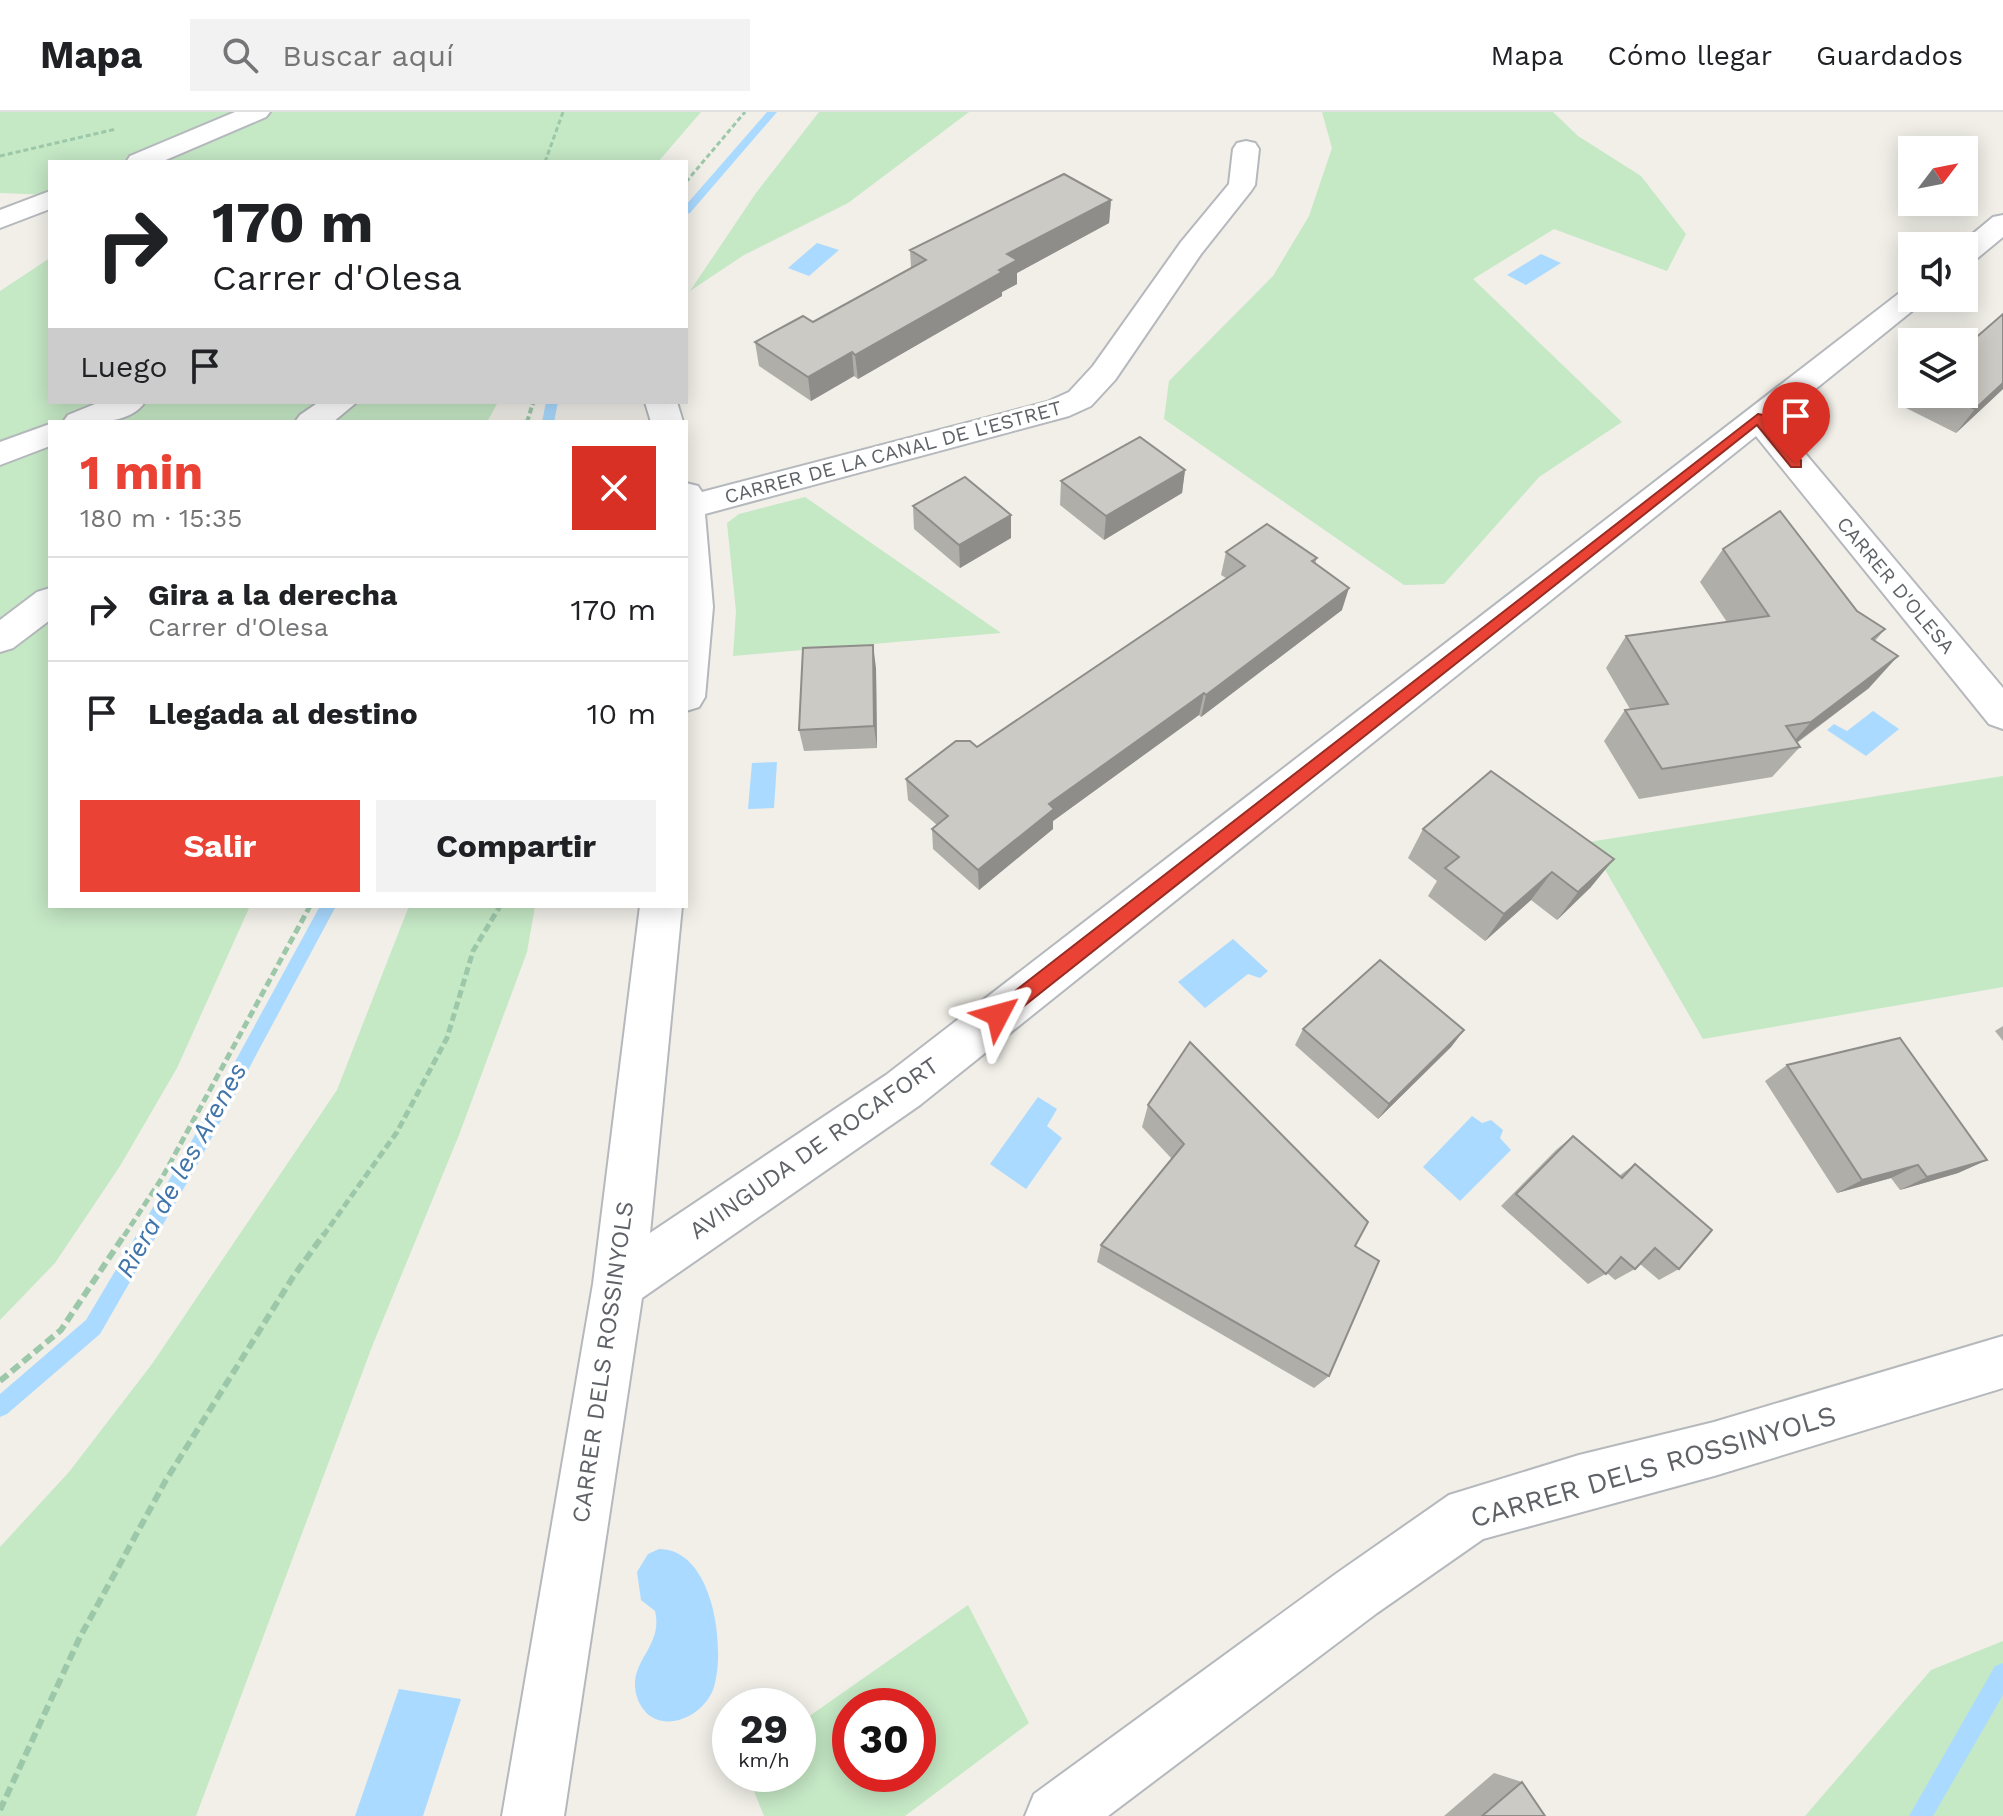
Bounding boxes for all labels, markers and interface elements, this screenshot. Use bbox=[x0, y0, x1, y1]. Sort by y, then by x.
search box bbox=[190, 19, 750, 91]
text: Mapa bbox=[40, 33, 142, 77]
icon: search bbox=[218, 33, 262, 77]
text: Buscar aquí bbox=[282, 38, 454, 73]
text: Mapa bbox=[1491, 39, 1564, 72]
text: Cómo llegar bbox=[1608, 39, 1772, 72]
text: Guardados bbox=[1816, 39, 1963, 72]
north arrow bbox=[1898, 136, 1978, 216]
map controls bbox=[1898, 136, 1978, 408]
text: 170 m bbox=[212, 190, 374, 256]
icon: right bbox=[80, 192, 184, 296]
button: sound bbox=[1898, 232, 1978, 312]
text: Carrer d'Olesa bbox=[212, 257, 462, 299]
button: layers bbox=[1898, 328, 1978, 408]
icon: arrive bbox=[183, 344, 227, 388]
text: Luego bbox=[80, 349, 167, 384]
pin bbox=[1762, 382, 1830, 464]
icon: arrive bbox=[1774, 394, 1818, 438]
street label: CARRER DE LA CANAL DE L'ESTRET bbox=[722, 395, 1064, 509]
text: 1 min bbox=[80, 444, 203, 501]
button: close bbox=[572, 446, 656, 530]
text: 180 m · 15:35 bbox=[80, 503, 242, 533]
street label: CARRER D'OLESA bbox=[1832, 512, 1960, 658]
text: Gira a la derecha bbox=[148, 577, 397, 612]
icon: right bbox=[80, 587, 124, 631]
text: 170 m bbox=[571, 592, 656, 627]
text: Carrer d'Olesa bbox=[148, 612, 328, 642]
icon: arrive bbox=[80, 691, 124, 735]
text: Llegada al destino bbox=[148, 696, 418, 731]
text: 10 m bbox=[587, 696, 656, 731]
button: Salir bbox=[80, 800, 360, 892]
button: Compartir bbox=[376, 800, 656, 892]
position arrow bbox=[956, 973, 1040, 1057]
street label: AVINGUDA DE ROCAFORT bbox=[684, 1051, 944, 1245]
water label: Riera de les Arenes bbox=[110, 1058, 252, 1282]
street label: CARRER DELS ROSSINYOLS bbox=[567, 1199, 639, 1525]
street label: CARRER DELS ROSSINYOLS bbox=[1467, 1398, 1840, 1535]
speed limit sign: 30 bbox=[832, 1688, 936, 1792]
text: 29 bbox=[740, 1706, 788, 1753]
text: km/h bbox=[738, 1748, 790, 1772]

